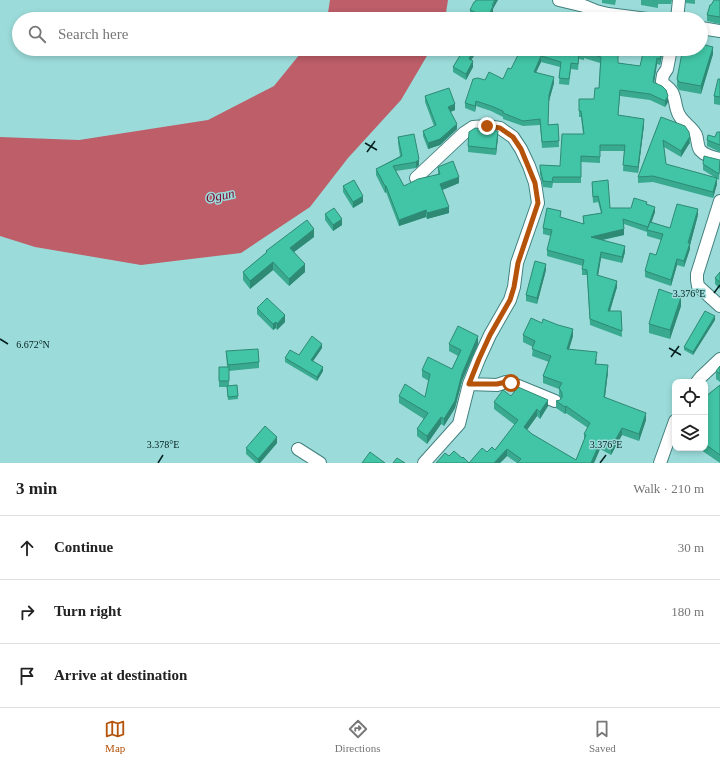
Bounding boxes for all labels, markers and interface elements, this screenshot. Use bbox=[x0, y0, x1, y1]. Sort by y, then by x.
search box bbox=[12, 12, 708, 56]
icon: search bbox=[26, 23, 48, 45]
text: Search here bbox=[58, 26, 128, 42]
route end bbox=[478, 117, 496, 135]
water label: Ogun bbox=[204, 185, 236, 206]
text: 3.376°E bbox=[673, 288, 705, 299]
text: 6.672°N bbox=[16, 339, 50, 350]
route start bbox=[502, 374, 520, 392]
map controls bbox=[672, 379, 708, 451]
button: locate bbox=[672, 379, 708, 415]
button: layers bbox=[672, 415, 708, 451]
text: 3.378°E bbox=[147, 439, 179, 450]
text: 3.376°E bbox=[590, 439, 622, 450]
text: 3 min bbox=[16, 479, 57, 498]
text: Walk · 210 m bbox=[633, 481, 704, 496]
icon: ahead bbox=[16, 537, 38, 559]
text: Continue bbox=[54, 539, 113, 555]
text: 30 m bbox=[678, 540, 704, 555]
icon: right bbox=[16, 601, 38, 623]
text: Turn right bbox=[54, 603, 121, 619]
text: 180 m bbox=[671, 604, 704, 619]
icon: arrive bbox=[16, 665, 38, 687]
text: Arrive at destination bbox=[54, 667, 187, 683]
tab: Map bbox=[104, 718, 126, 754]
tab: Directions bbox=[335, 718, 380, 754]
tab: Saved bbox=[589, 718, 616, 754]

